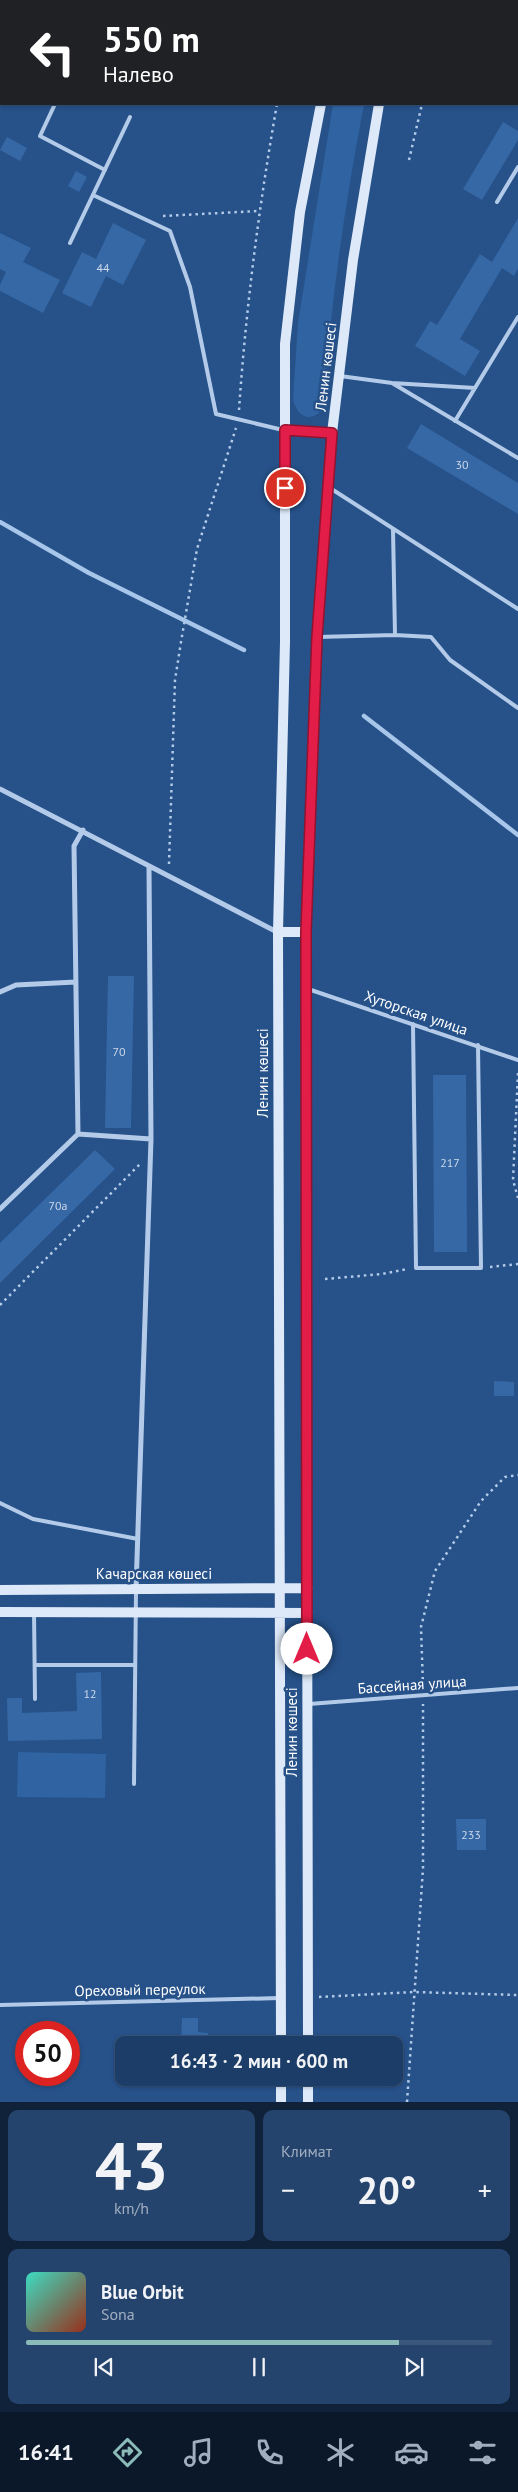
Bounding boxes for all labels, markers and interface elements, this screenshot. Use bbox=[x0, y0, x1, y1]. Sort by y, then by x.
text: 550 m bbox=[103, 16, 200, 62]
icon: left bbox=[20, 20, 85, 85]
text: Налево bbox=[103, 60, 174, 88]
house number: 44 bbox=[96, 260, 110, 275]
street label: Ленин көшесі bbox=[310, 321, 340, 414]
house number: 30 bbox=[455, 457, 469, 472]
pin bbox=[264, 467, 306, 509]
icon: arrive bbox=[271, 474, 299, 502]
street label: Хуторская улица bbox=[362, 986, 470, 1039]
street label: Ленин көшесі bbox=[253, 1028, 272, 1119]
house number: 70 bbox=[112, 1044, 126, 1059]
house number: 217 bbox=[440, 1155, 460, 1170]
house number: 70а bbox=[48, 1198, 68, 1213]
street label: Качарская көшесі bbox=[96, 1564, 212, 1583]
position arrow bbox=[280, 1622, 332, 1674]
street label: Бассейная улица bbox=[357, 1671, 467, 1698]
house number: 12 bbox=[83, 1686, 97, 1701]
street label: Ленин көшесі bbox=[282, 1687, 301, 1778]
house number: 233 bbox=[461, 1827, 481, 1842]
street label: Ореховый переулок bbox=[74, 1979, 207, 2000]
speed limit sign: 50 bbox=[15, 2021, 80, 2086]
text: 16:43 · 2 мин · 600 m bbox=[170, 2049, 348, 2073]
text: 43 bbox=[95, 2123, 168, 2207]
text: Климат bbox=[281, 2141, 332, 2161]
text: 20° bbox=[357, 2165, 416, 2214]
text: − bbox=[281, 2171, 295, 2208]
text: + bbox=[478, 2171, 492, 2208]
text: km/h bbox=[114, 2198, 149, 2218]
text: Blue Orbit bbox=[101, 2280, 184, 2304]
text: Sona bbox=[101, 2304, 135, 2324]
icon: previous bbox=[90, 2353, 118, 2381]
icon: pause bbox=[245, 2353, 273, 2381]
icon: next bbox=[400, 2353, 428, 2381]
icon: directions bbox=[110, 2435, 145, 2470]
icon: music bbox=[181, 2435, 216, 2470]
icon: phone bbox=[252, 2435, 287, 2470]
icon: climate bbox=[323, 2435, 358, 2470]
icon: car bbox=[394, 2435, 429, 2470]
icon: filters bbox=[465, 2435, 500, 2470]
text: 16:41 bbox=[18, 2438, 74, 2466]

